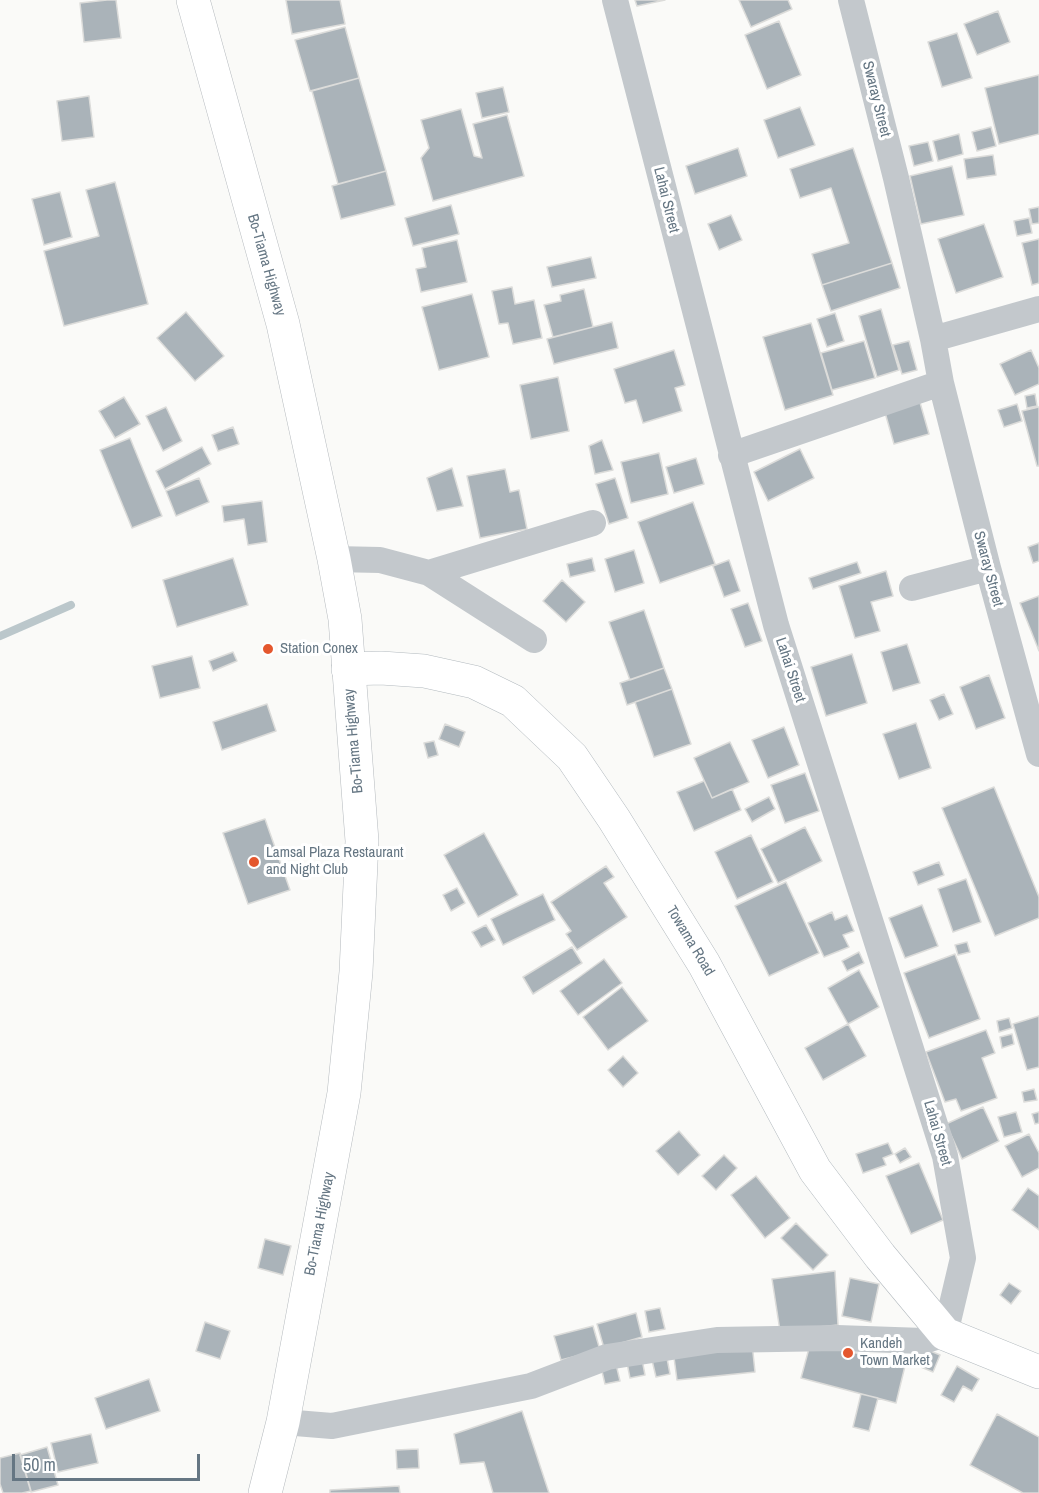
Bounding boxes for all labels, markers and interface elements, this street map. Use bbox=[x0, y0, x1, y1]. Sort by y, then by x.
street label: Swaray Street bbox=[858, 59, 894, 139]
street label: Lahai Street bbox=[649, 165, 683, 235]
street label: Bo-Tiama Highway bbox=[243, 212, 289, 318]
street label: Swaray Street bbox=[969, 529, 1007, 609]
street label: Lahai Street bbox=[771, 635, 809, 705]
place label: Station Conex bbox=[280, 640, 358, 658]
marker: Station Conex bbox=[261, 642, 275, 656]
street label: Bo-Tiama Highway bbox=[340, 688, 368, 794]
place label: Lamsal Plaza Restaurant and Night Club bbox=[266, 844, 403, 879]
marker: Lamsal Plaza Restaurant and Night Club bbox=[247, 855, 261, 869]
street label: Towama Road bbox=[662, 903, 718, 979]
street label: Lahai Street bbox=[919, 1098, 955, 1168]
street label: Bo-Tiama Highway bbox=[301, 1171, 339, 1277]
place label: Kandeh Town Market bbox=[860, 1335, 930, 1370]
marker: Kandeh Town Market bbox=[841, 1346, 855, 1360]
scale bar bbox=[15, 1442, 202, 1480]
text: 50 m bbox=[23, 1452, 56, 1477]

